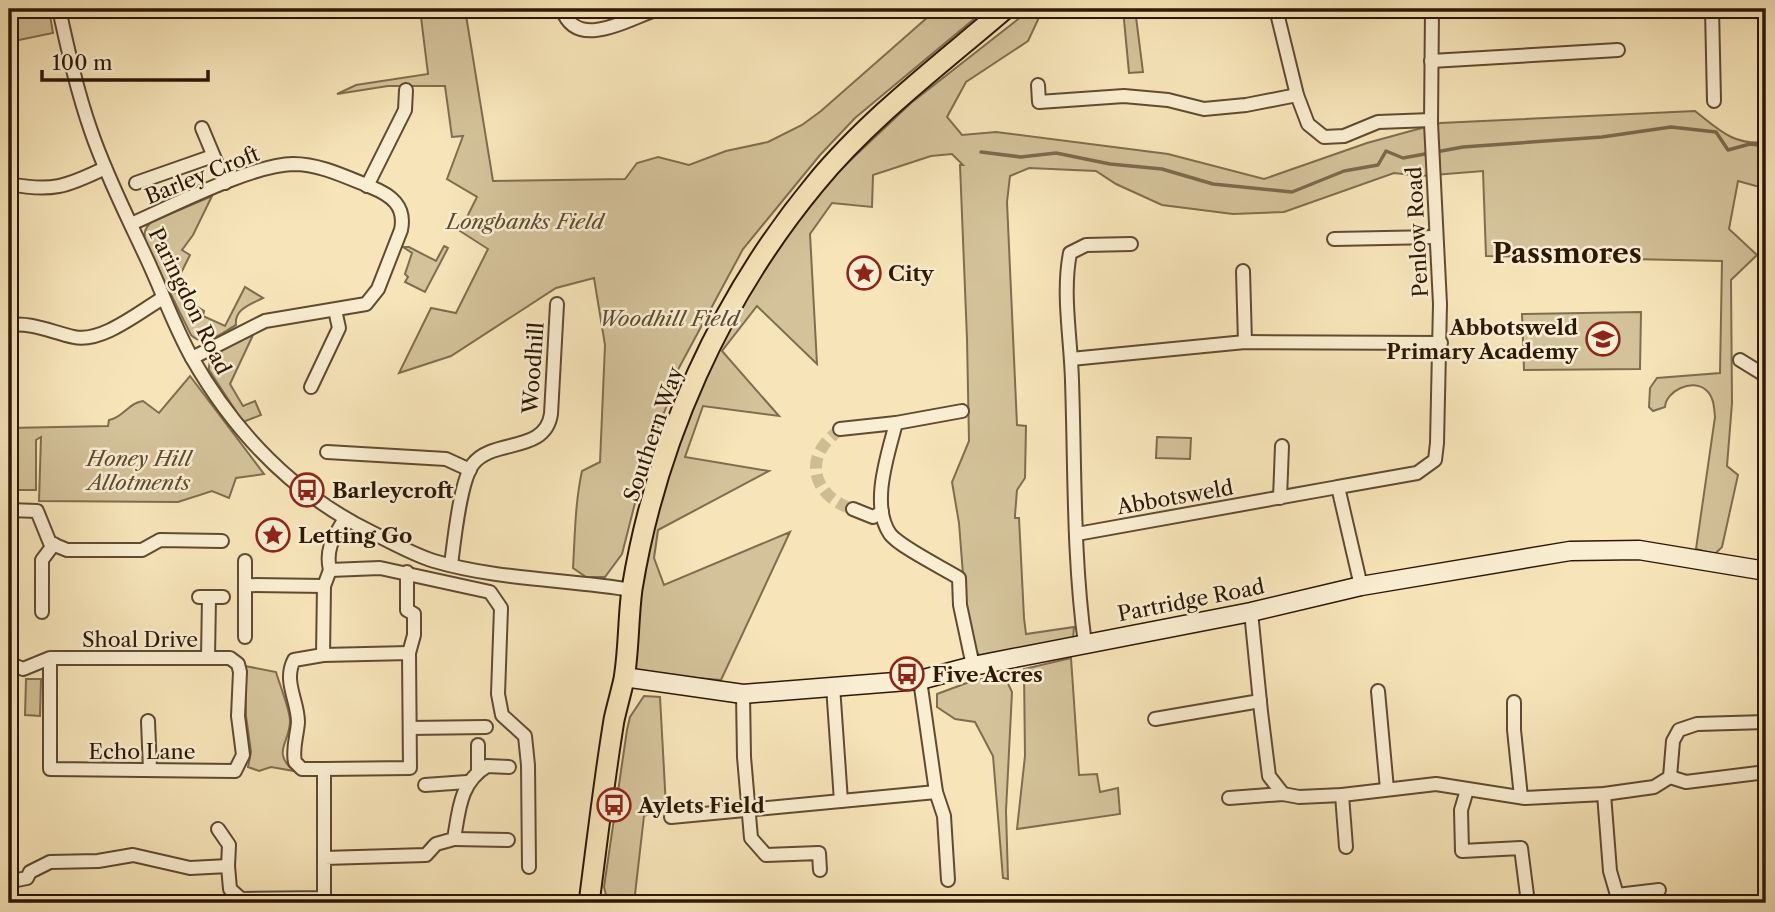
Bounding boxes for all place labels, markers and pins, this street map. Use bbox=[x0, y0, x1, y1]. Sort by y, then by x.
place icon: City bbox=[845, 254, 883, 292]
place label: City bbox=[888, 261, 935, 286]
place label: Abbotsweld Primary Academy bbox=[1386, 315, 1579, 364]
school or university icon: Abbotsweld Primary Academy bbox=[1584, 320, 1622, 358]
bus stop icon: Barleycroft bbox=[288, 471, 326, 509]
place label: Barleycroft bbox=[332, 478, 454, 503]
place icon: Letting Go bbox=[254, 516, 292, 554]
place label: Letting Go bbox=[298, 523, 412, 548]
bus stop icon: Five Acres bbox=[888, 655, 926, 693]
place label: Five Acres bbox=[932, 662, 1043, 687]
bus stop icon: Aylets Field bbox=[595, 786, 633, 824]
place label: Aylets Field bbox=[637, 793, 765, 818]

